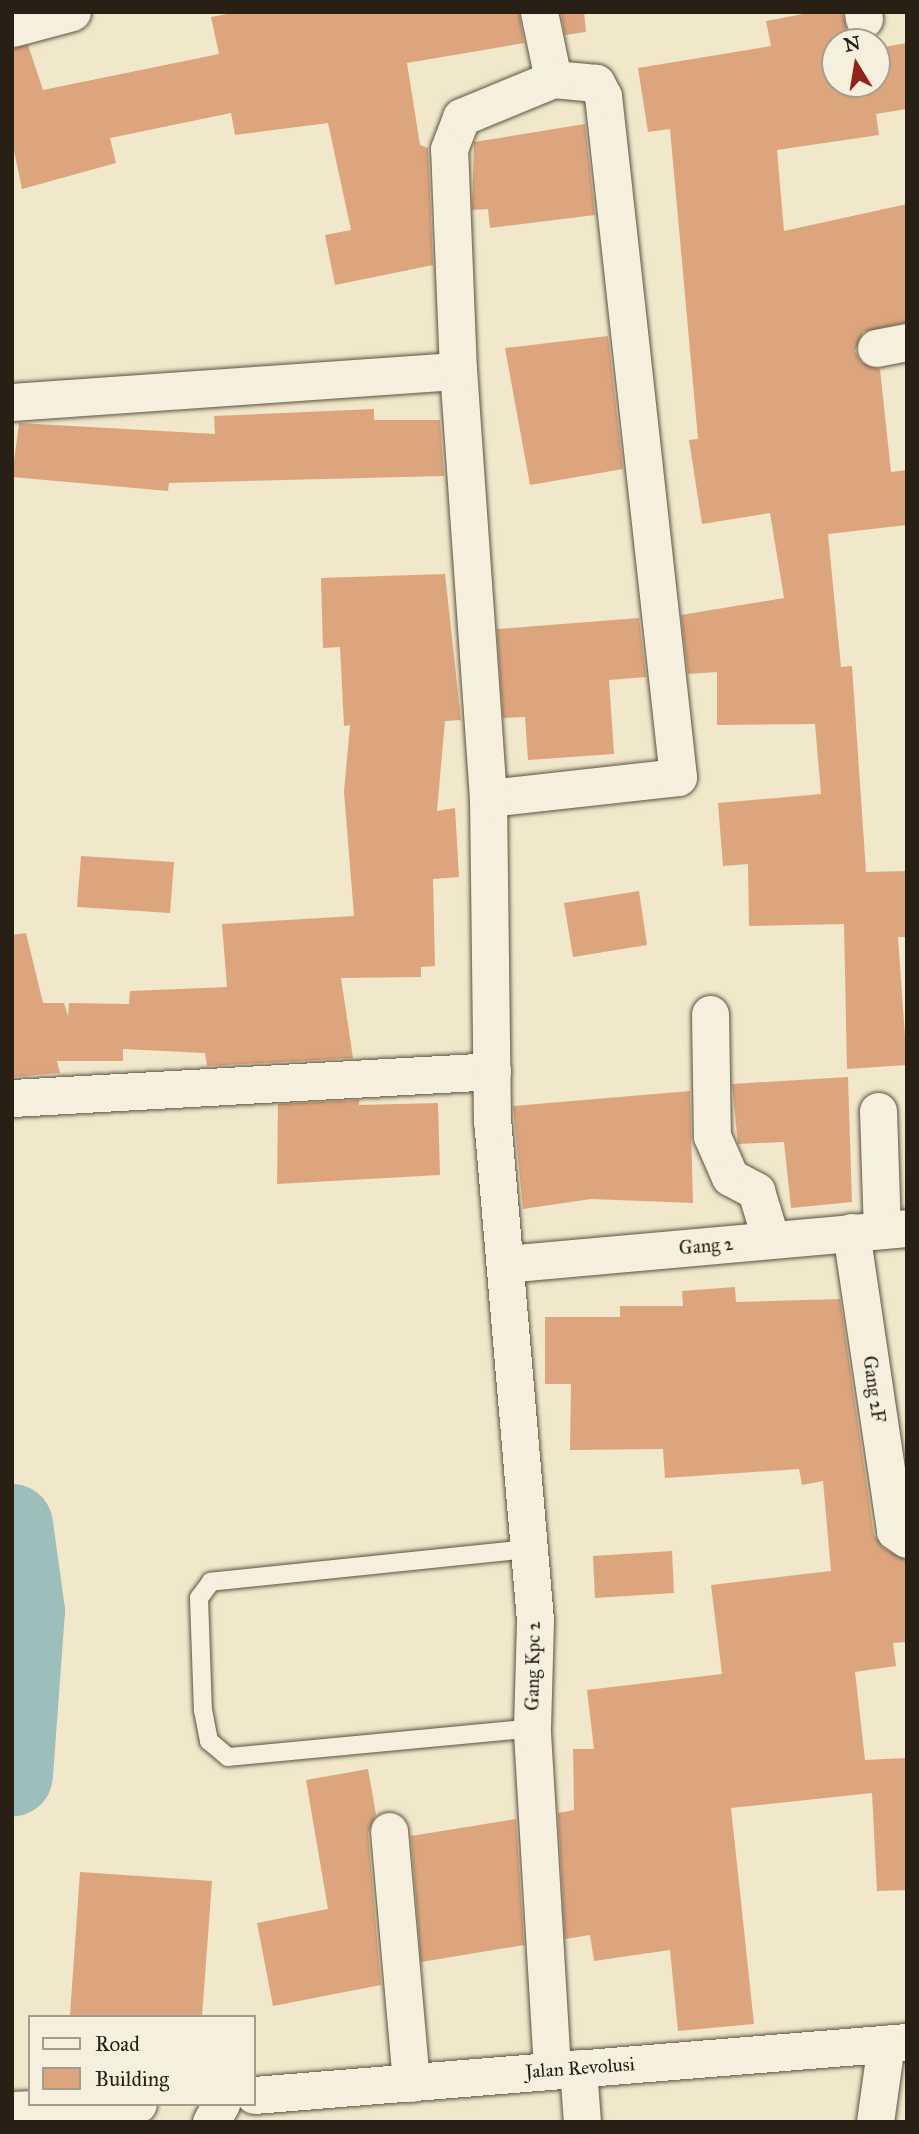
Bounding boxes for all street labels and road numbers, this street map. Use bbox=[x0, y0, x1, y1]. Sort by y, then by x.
street label: Gang 2 bbox=[678, 1232, 734, 1260]
street label: Gang 2F bbox=[858, 1354, 890, 1424]
street label: Gang Kpc 2 bbox=[521, 1621, 545, 1711]
street label: Jalan Revolusi bbox=[524, 2053, 636, 2083]

